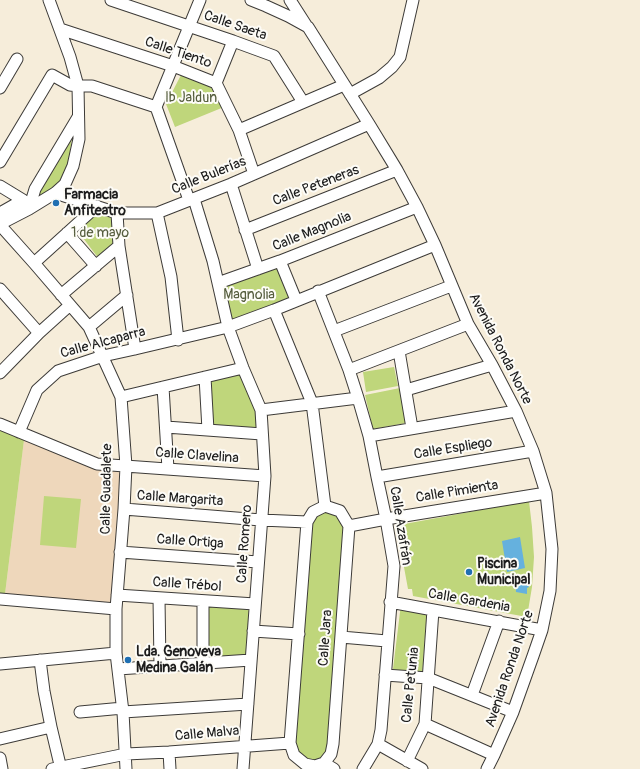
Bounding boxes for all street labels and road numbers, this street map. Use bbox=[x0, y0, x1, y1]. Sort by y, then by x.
street label: Calle Saeta bbox=[201, 7, 269, 45]
street label: Calle Tiento bbox=[142, 34, 214, 72]
street label: Calle Bulerías bbox=[169, 153, 249, 199]
street label: Calle Peteneras bbox=[270, 162, 362, 210]
street label: Calle Magnolia bbox=[270, 209, 354, 255]
street label: Avenida Ronda Norte bbox=[465, 291, 535, 407]
street label: Calle Alcaparra bbox=[59, 324, 147, 362]
street label: Calle Espliego bbox=[413, 435, 493, 463]
street label: Calle Guadalete bbox=[98, 443, 116, 535]
street label: Calle Clavelina bbox=[155, 445, 239, 467]
street label: Calle Pimienta bbox=[415, 477, 499, 507]
street label: Calle Azafrán bbox=[385, 485, 415, 567]
street label: Calle Margarita bbox=[136, 488, 224, 510]
street label: Calle Romero bbox=[234, 504, 256, 584]
street label: Calle Ortiga bbox=[156, 531, 224, 553]
street label: Calle Trébol bbox=[152, 574, 222, 596]
street label: Calle Gardenia bbox=[427, 586, 511, 616]
street label: Avenida Ronda Norte bbox=[482, 608, 538, 730]
street label: Calle Jara bbox=[316, 609, 336, 667]
street label: Calle Petunia bbox=[399, 646, 423, 724]
street label: Calle Malva bbox=[174, 723, 240, 745]

